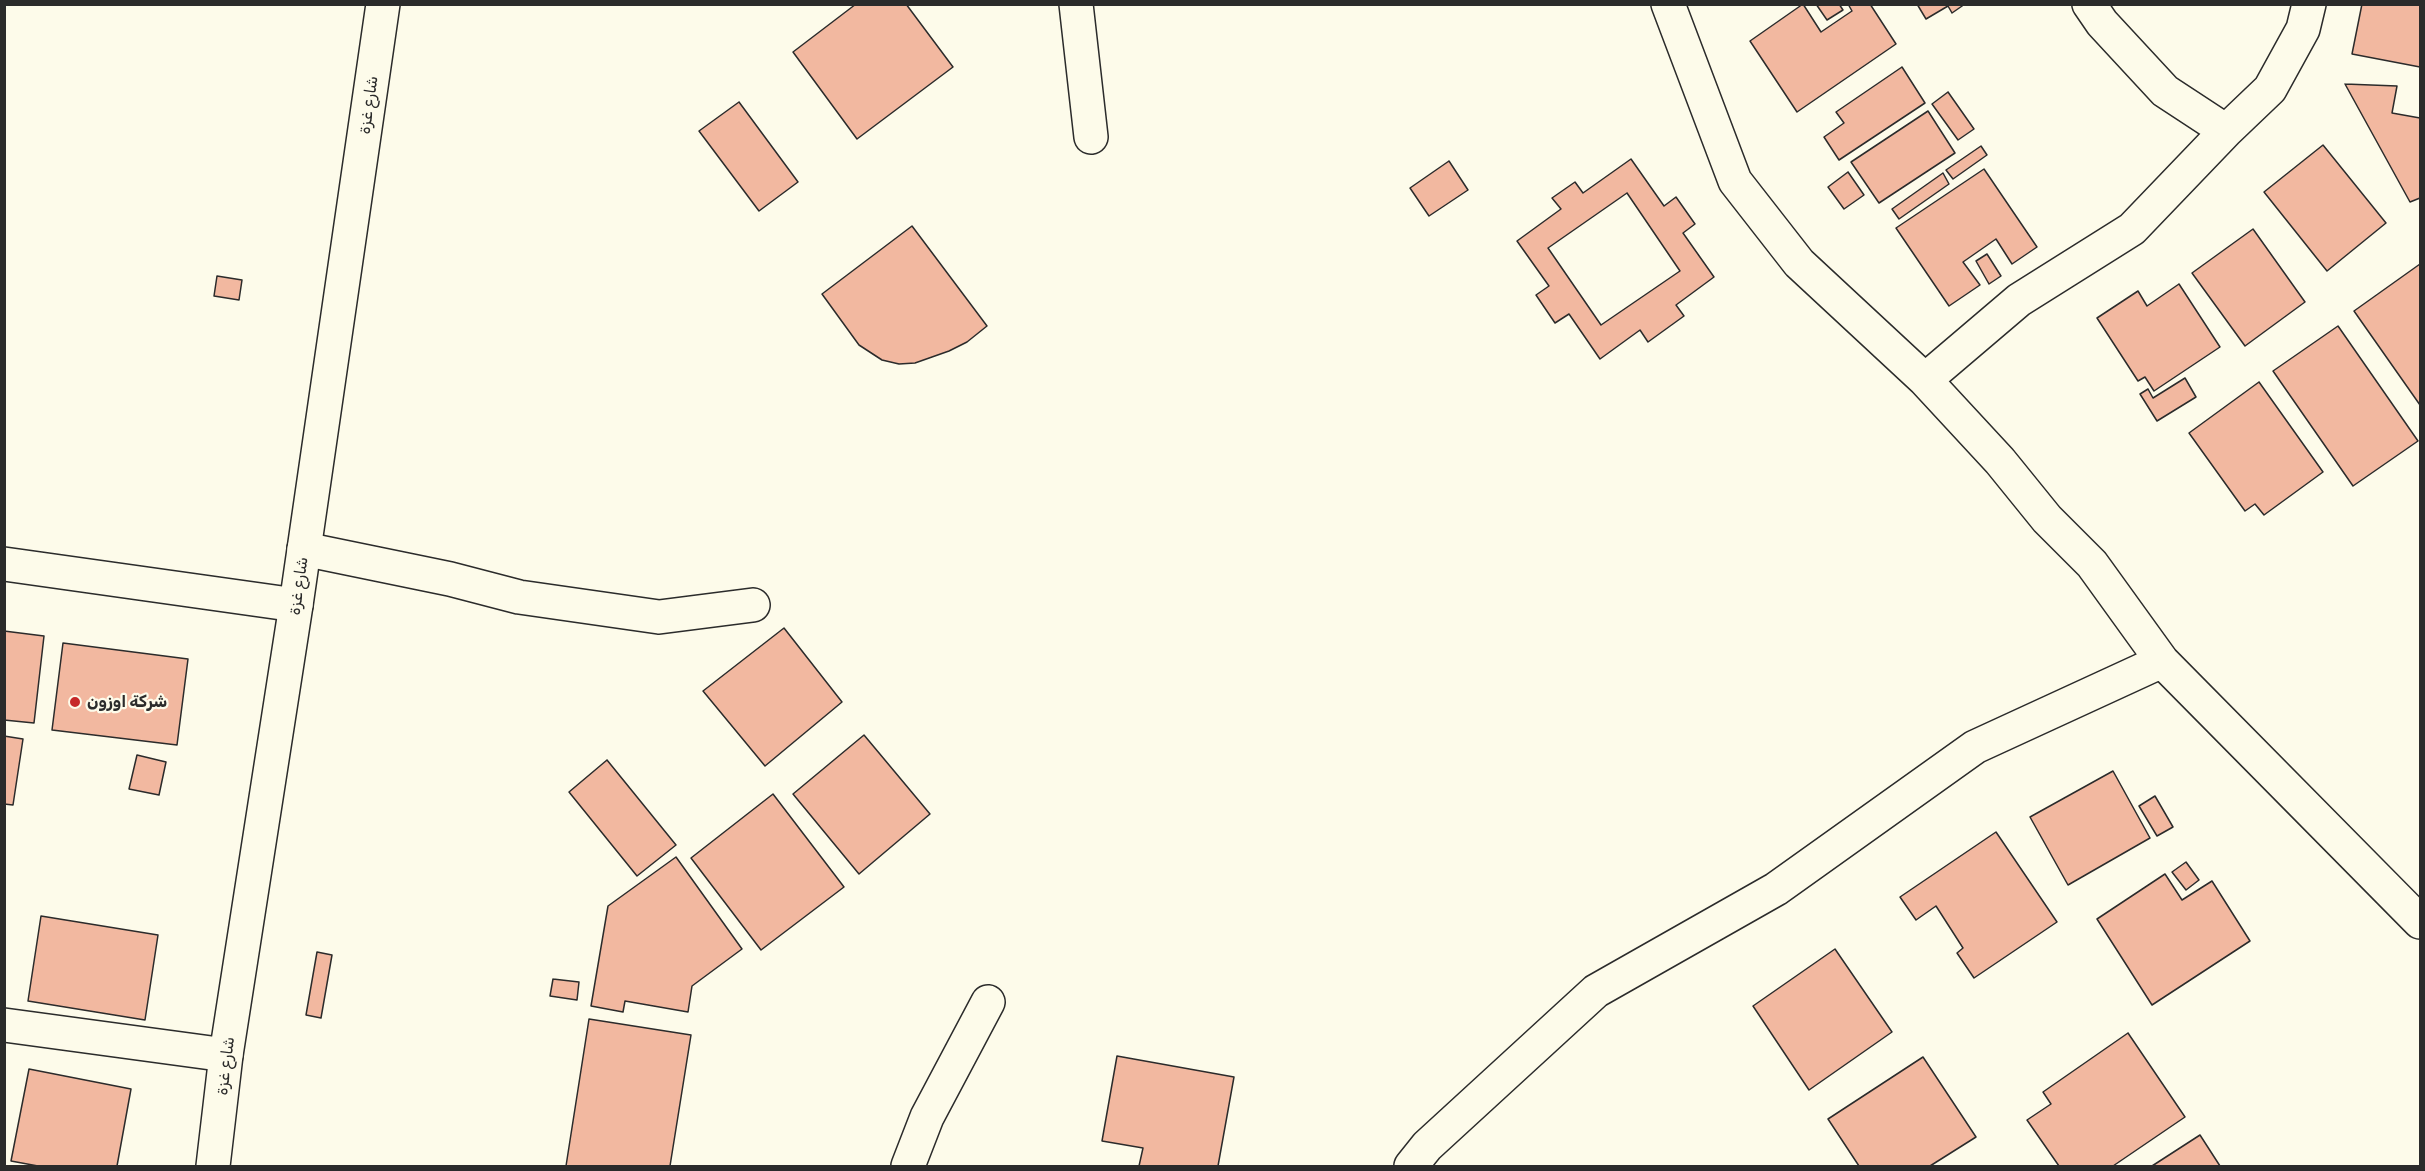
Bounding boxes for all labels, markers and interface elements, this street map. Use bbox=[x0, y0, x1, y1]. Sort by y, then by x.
street label: شارع غزة bbox=[355, 75, 383, 135]
street label: شارع غزة bbox=[285, 556, 313, 616]
place label: شركة اوزون bbox=[87, 692, 167, 712]
marker: شركة اوزون bbox=[68, 695, 82, 709]
street label: شارع غزة bbox=[213, 1036, 239, 1096]

